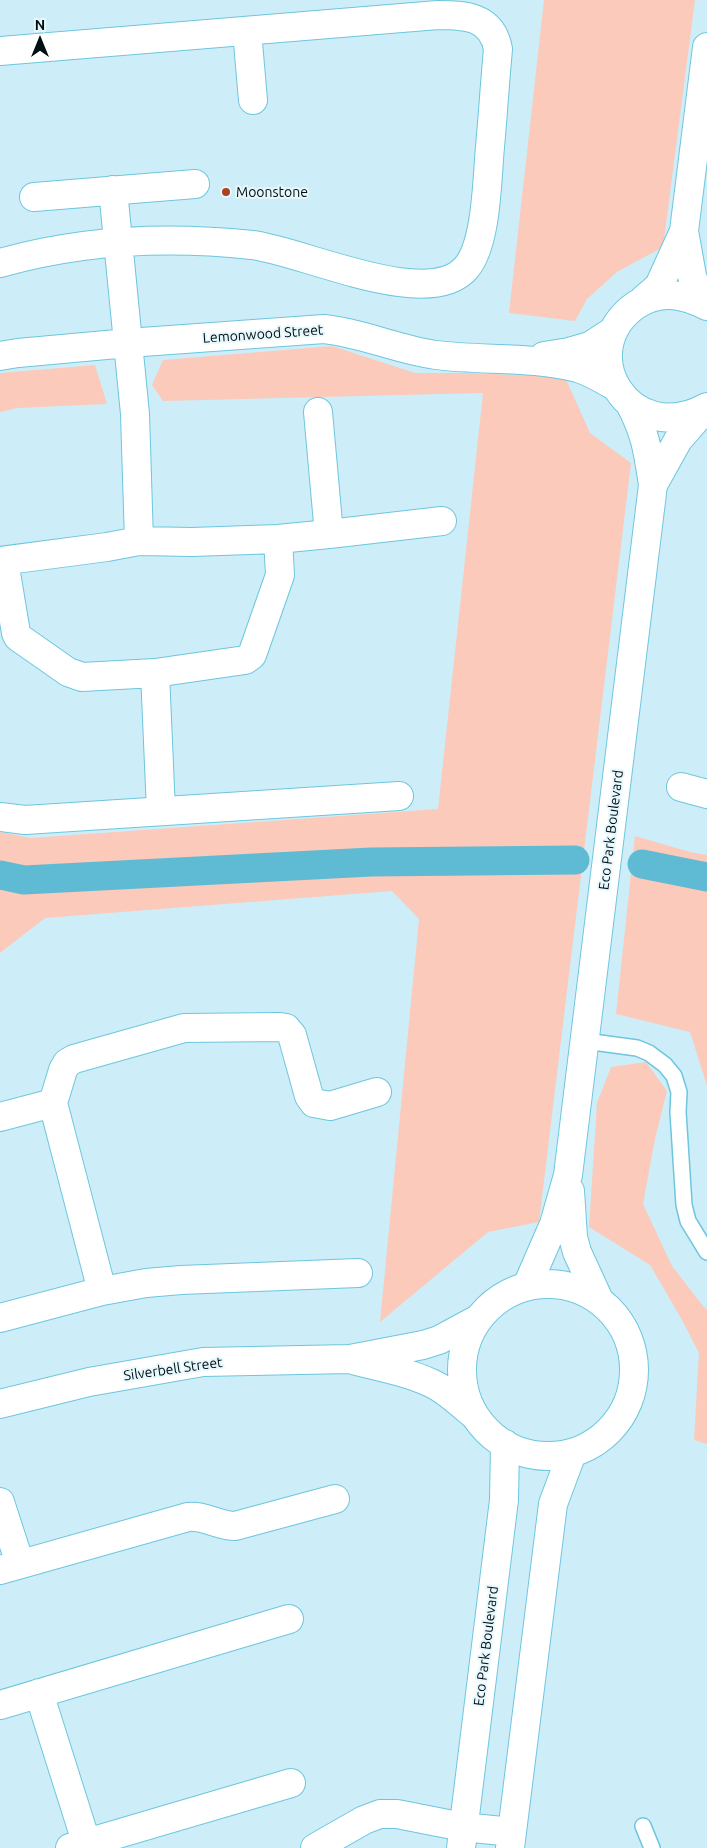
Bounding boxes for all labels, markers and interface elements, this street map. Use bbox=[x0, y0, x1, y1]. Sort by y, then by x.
north arrow bbox=[15, 15, 65, 65]
text: N bbox=[35, 17, 45, 33]
place label: Moonstone bbox=[236, 184, 308, 200]
marker: Moonstone bbox=[220, 186, 232, 198]
street label: Lemonwood Street bbox=[202, 321, 324, 347]
street label: Eco Park Boulevard bbox=[595, 769, 627, 891]
street label: Silverbell Street bbox=[122, 1354, 224, 1384]
street label: Eco Park Boulevard bbox=[470, 1585, 502, 1707]

